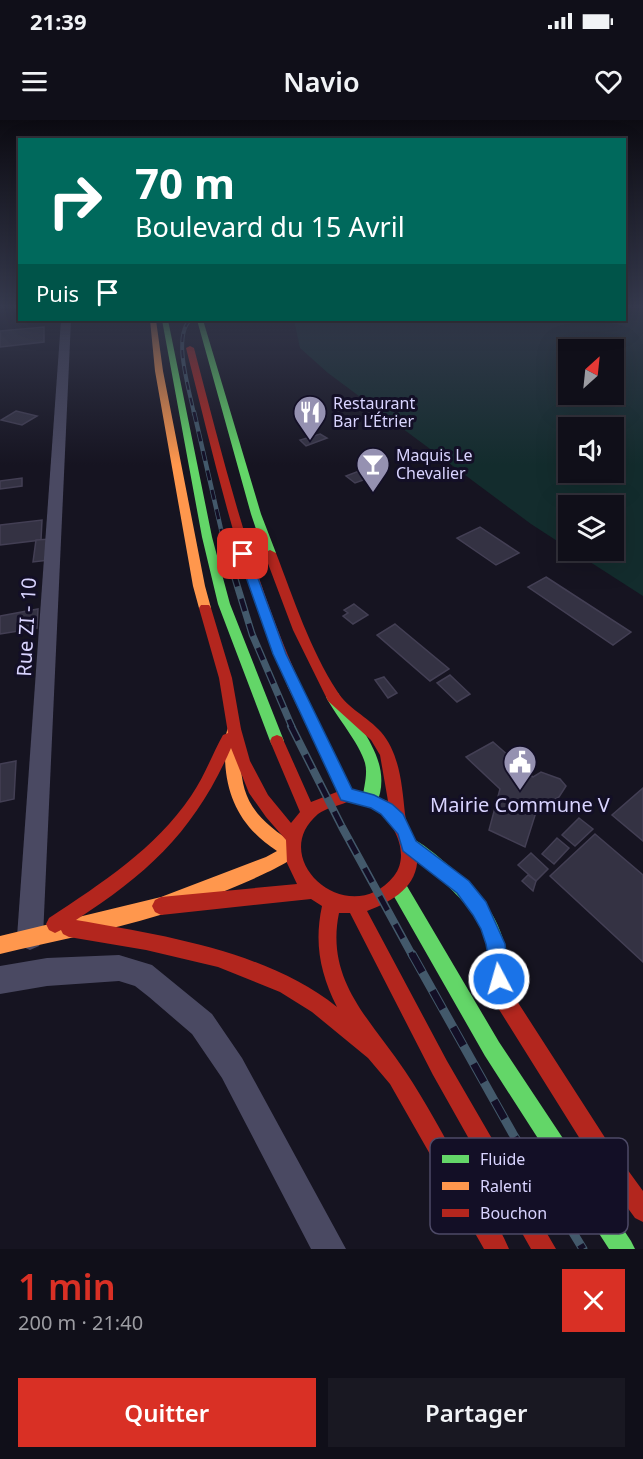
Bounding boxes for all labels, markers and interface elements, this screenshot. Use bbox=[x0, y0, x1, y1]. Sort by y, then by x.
text: 21:39 bbox=[30, 6, 87, 36]
text: Navio bbox=[283, 63, 360, 100]
icon: menu bbox=[18, 65, 51, 98]
icon: heart bbox=[592, 65, 625, 98]
text: 70 m bbox=[135, 154, 235, 211]
icon: right bbox=[36, 162, 114, 240]
text: Boulevard du 15 Avril bbox=[135, 208, 405, 245]
icon: arrive bbox=[91, 276, 124, 309]
text: Puis bbox=[36, 278, 79, 308]
north arrow bbox=[558, 339, 624, 405]
map controls bbox=[558, 339, 624, 561]
place label: Restaurant Bar L’Étrier bbox=[333, 392, 415, 432]
restaurant icon: Restaurant Bar L’Étrier bbox=[292, 394, 328, 441]
button: sound bbox=[558, 417, 624, 483]
place label: Maquis Le Chevalier bbox=[396, 444, 473, 484]
bar icon: Maquis Le Chevalier bbox=[355, 446, 391, 493]
button: layers bbox=[558, 495, 624, 561]
pin bbox=[217, 528, 268, 579]
icon: arrive bbox=[226, 537, 259, 570]
street label: Rue ZI - 10 bbox=[10, 577, 42, 677]
public building icon: Mairie Commune V bbox=[502, 744, 538, 791]
place label: Mairie Commune V bbox=[430, 791, 610, 818]
position arrow bbox=[467, 947, 531, 1011]
legend bbox=[430, 1138, 628, 1234]
text: Fluide bbox=[480, 1148, 525, 1170]
text: Ralenti bbox=[480, 1175, 532, 1197]
text: Bouchon bbox=[480, 1202, 547, 1224]
text: 1 min bbox=[18, 1262, 116, 1311]
button: close bbox=[562, 1269, 625, 1332]
text: 200 m · 21:40 bbox=[18, 1309, 143, 1336]
button: Quitter bbox=[18, 1378, 316, 1447]
button: Partager bbox=[328, 1378, 625, 1447]

